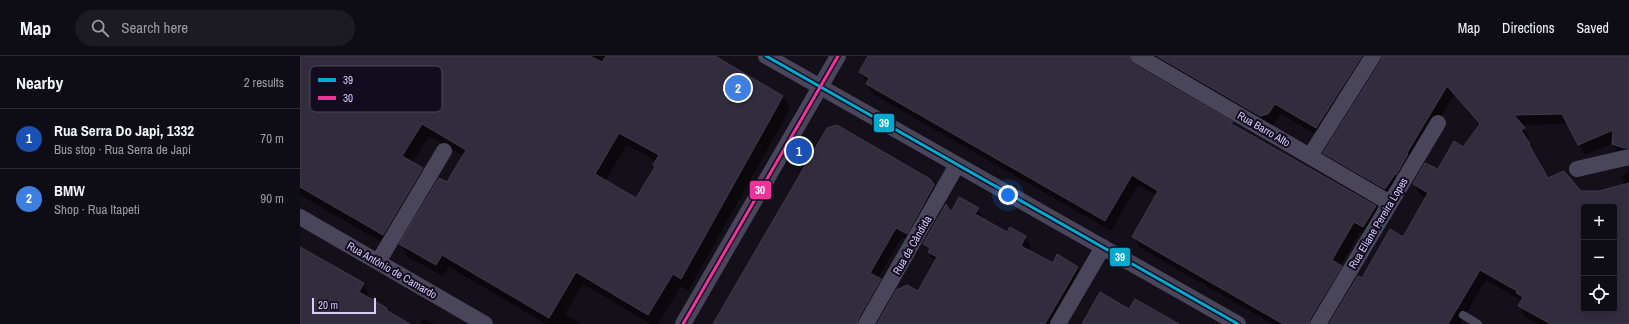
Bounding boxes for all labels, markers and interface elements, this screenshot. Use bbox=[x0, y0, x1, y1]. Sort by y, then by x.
search box bbox=[75, 10, 355, 46]
text: Map bbox=[20, 15, 51, 41]
icon: search bbox=[89, 17, 111, 39]
text: Search here bbox=[121, 17, 188, 38]
text: Map bbox=[1458, 19, 1480, 37]
text: Directions bbox=[1502, 19, 1554, 37]
text: Saved bbox=[1576, 19, 1609, 37]
legend bbox=[310, 66, 442, 112]
text: Nearby bbox=[16, 71, 63, 94]
text: 39 bbox=[343, 73, 353, 87]
pin: 2 bbox=[725, 73, 751, 103]
text: 2 results bbox=[244, 74, 284, 91]
text: 30 bbox=[343, 91, 353, 105]
street label: Rua Barro Alto bbox=[1235, 108, 1293, 150]
line badge: 39 bbox=[873, 113, 895, 133]
text: 39 bbox=[879, 116, 889, 130]
text: Rua Serra Do Japi, 1332 bbox=[54, 120, 194, 141]
text: 1 bbox=[26, 130, 32, 147]
text: 70 m bbox=[260, 130, 284, 147]
pin: 1 bbox=[786, 136, 812, 166]
text: Bus stop · Rua Serra de Japi bbox=[54, 141, 191, 158]
street label: Rua Eliane Pereira Lopes bbox=[1345, 174, 1411, 271]
text: BMW bbox=[54, 180, 85, 201]
line badge: 30 bbox=[749, 180, 772, 200]
text: 30 bbox=[755, 183, 765, 197]
your location bbox=[998, 185, 1018, 205]
text: 2 bbox=[26, 190, 32, 207]
text: 90 m bbox=[260, 190, 284, 207]
text: Shop · Rua Itapeti bbox=[54, 201, 140, 218]
map controls bbox=[1581, 204, 1617, 312]
button: + bbox=[1581, 204, 1617, 240]
street label: Rua da Cândida bbox=[890, 213, 934, 277]
street label: Rua Antônio de Camardo bbox=[344, 238, 440, 302]
button: − bbox=[1581, 240, 1617, 276]
line badge: 39 bbox=[1109, 247, 1131, 267]
text: 39 bbox=[1115, 250, 1125, 264]
button: locate bbox=[1581, 276, 1617, 312]
scale bar bbox=[312, 296, 376, 315]
text: 20 m bbox=[318, 298, 338, 312]

